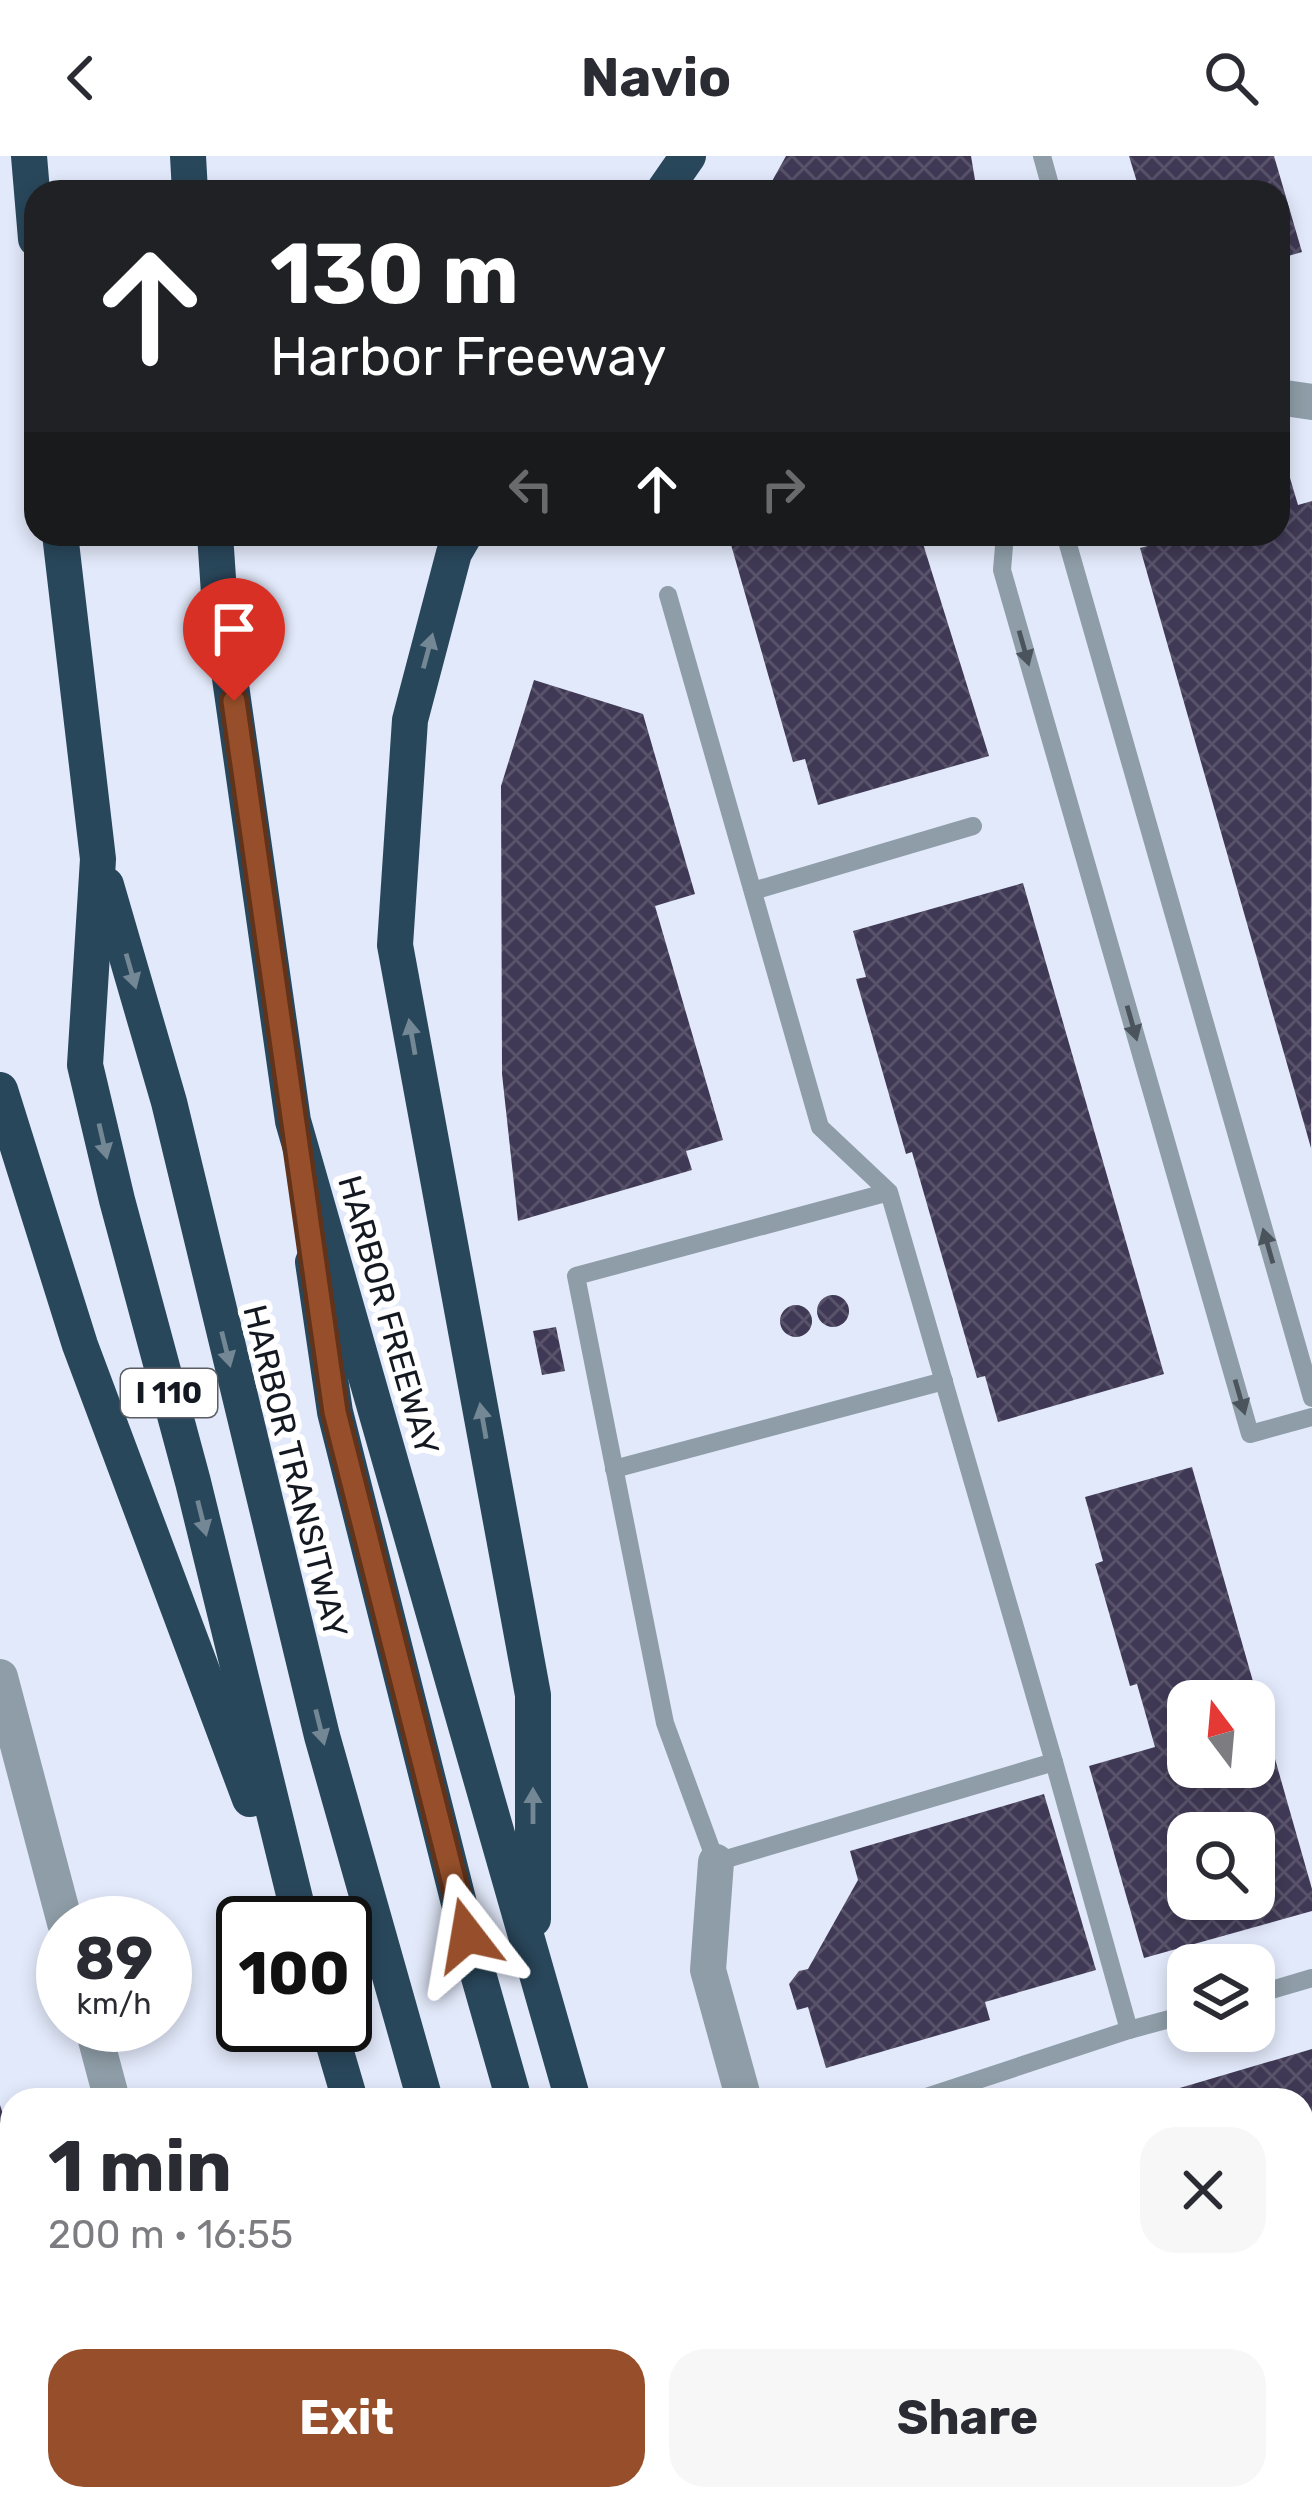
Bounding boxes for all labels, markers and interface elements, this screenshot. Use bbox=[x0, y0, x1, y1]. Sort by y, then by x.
icon: back bbox=[48, 45, 114, 111]
icon: search bbox=[1198, 45, 1264, 111]
text: Navio bbox=[581, 46, 731, 110]
text: 130 m bbox=[270, 224, 519, 324]
icon: ahead bbox=[72, 228, 228, 384]
text: Harbor Freeway bbox=[270, 325, 667, 389]
icon: left bbox=[498, 456, 564, 522]
icon: ahead bbox=[624, 456, 690, 522]
icon: right bbox=[750, 456, 816, 522]
pin bbox=[183, 578, 285, 701]
icon: arrive bbox=[201, 596, 267, 662]
one-way arrow bbox=[1016, 630, 1035, 667]
one-way arrow bbox=[420, 633, 439, 670]
one-way arrow bbox=[123, 953, 141, 990]
one-way arrow bbox=[1124, 1005, 1142, 1041]
one-way arrow bbox=[403, 1018, 422, 1055]
one-way arrow bbox=[94, 1123, 113, 1160]
street label: HARBOR FREEWAY bbox=[330, 1171, 447, 1459]
one-way arrow bbox=[1258, 1227, 1276, 1263]
street label: HARBOR TRANSITWAY bbox=[235, 1301, 356, 1642]
one-way arrow bbox=[217, 1331, 236, 1368]
road number: I 110 bbox=[121, 1369, 217, 1417]
one-way arrow bbox=[1232, 1380, 1250, 1416]
one-way arrow bbox=[473, 1401, 492, 1439]
one-way arrow bbox=[193, 1500, 212, 1537]
north arrow bbox=[1167, 1680, 1275, 1788]
map controls bbox=[1167, 1680, 1275, 2052]
one-way arrow bbox=[312, 1709, 331, 1746]
one-way arrow bbox=[523, 1786, 543, 1824]
button: search bbox=[1167, 1812, 1275, 1920]
position arrow bbox=[404, 1872, 530, 1998]
speed limit sign: 100 bbox=[216, 1896, 372, 2052]
text: 89 bbox=[74, 1923, 154, 1994]
button: layers bbox=[1167, 1944, 1275, 2052]
text: km/h bbox=[77, 1986, 151, 2022]
text: 1 min bbox=[48, 2124, 232, 2209]
button: close bbox=[1140, 2127, 1266, 2253]
text: 200 m · 16:55 bbox=[48, 2212, 293, 2258]
button: Exit bbox=[48, 2349, 645, 2487]
button: Share bbox=[669, 2349, 1266, 2487]

